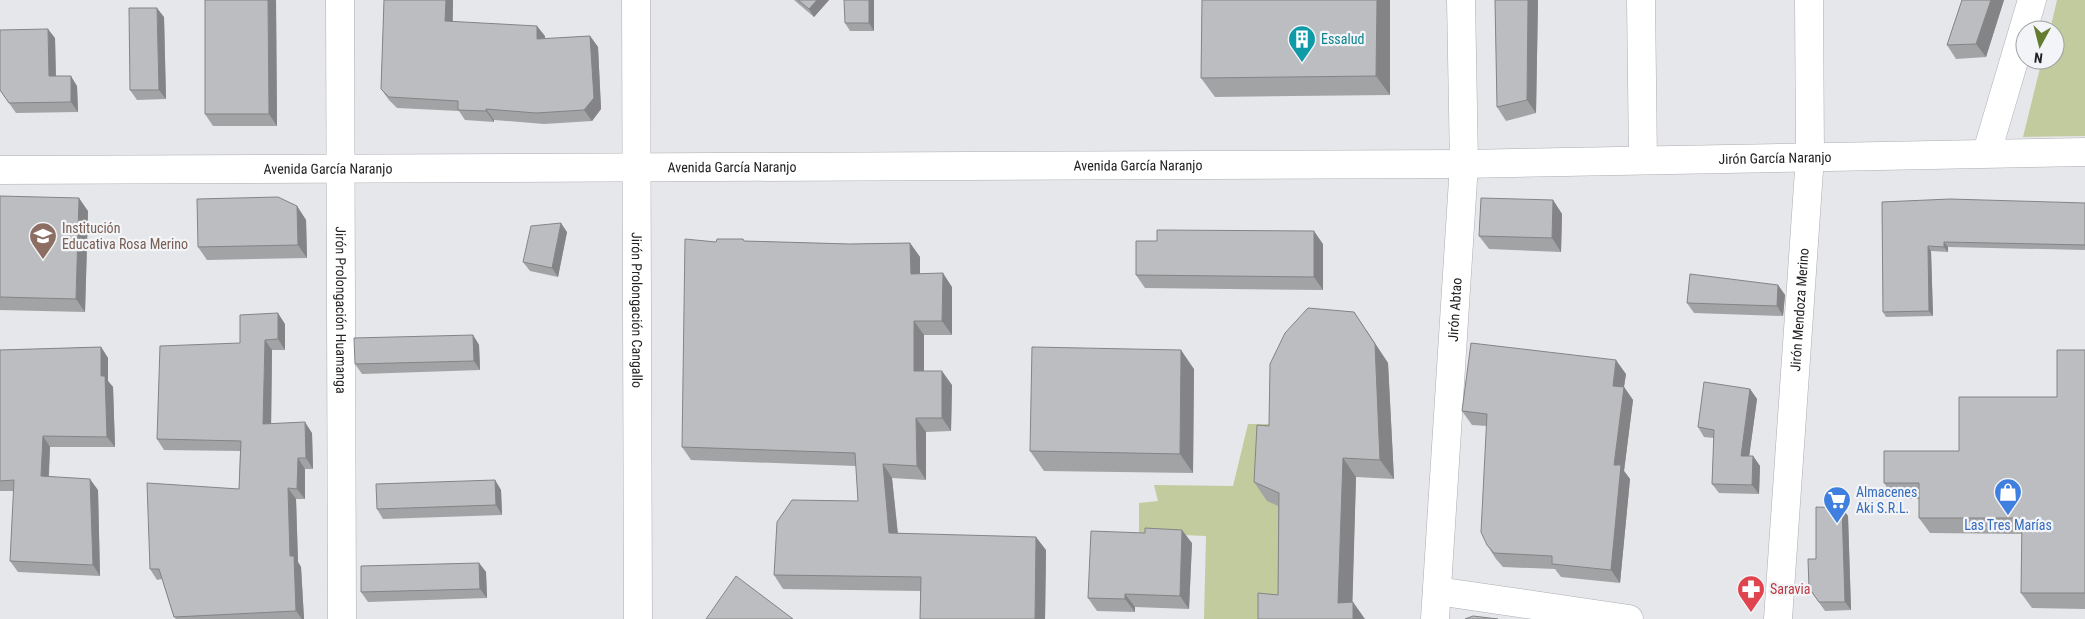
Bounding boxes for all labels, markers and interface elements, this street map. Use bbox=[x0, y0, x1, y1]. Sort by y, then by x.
north arrow bbox=[2015, 20, 2065, 70]
building icon: Essalud bbox=[1287, 24, 1317, 63]
place label: Essalud bbox=[1321, 31, 1364, 47]
text: N bbox=[2033, 49, 2044, 66]
street label: Jirón García Naranjo bbox=[1718, 149, 1832, 167]
street label: Avenida García Naranjo bbox=[1073, 157, 1203, 174]
street label: Avenida García Naranjo bbox=[667, 159, 797, 175]
street label: Avenida García Naranjo bbox=[263, 160, 393, 177]
place label: Institución Educativa Rosa Merino bbox=[62, 220, 188, 252]
school or university icon: Institución Educativa Rosa Merino bbox=[28, 221, 58, 260]
street label: Jirón Prolongación Huamanga bbox=[333, 226, 349, 394]
street label: Jirón Prolongación Cangallo bbox=[629, 232, 645, 388]
street label: Jirón Mendoza Merino bbox=[1787, 248, 1812, 372]
street label: Jirón Abtao bbox=[1445, 277, 1465, 342]
shop icon: Las Tres Marías bbox=[1993, 477, 2023, 516]
place label: Almacenes Aki S.R.L. bbox=[1856, 484, 1917, 516]
supermarket icon: Almacenes Aki S.R.L. bbox=[1822, 485, 1852, 524]
place label: Las Tres Marías bbox=[1964, 517, 2052, 533]
pharmacy icon: Saravia bbox=[1736, 574, 1766, 613]
place label: Saravia bbox=[1770, 581, 1810, 597]

